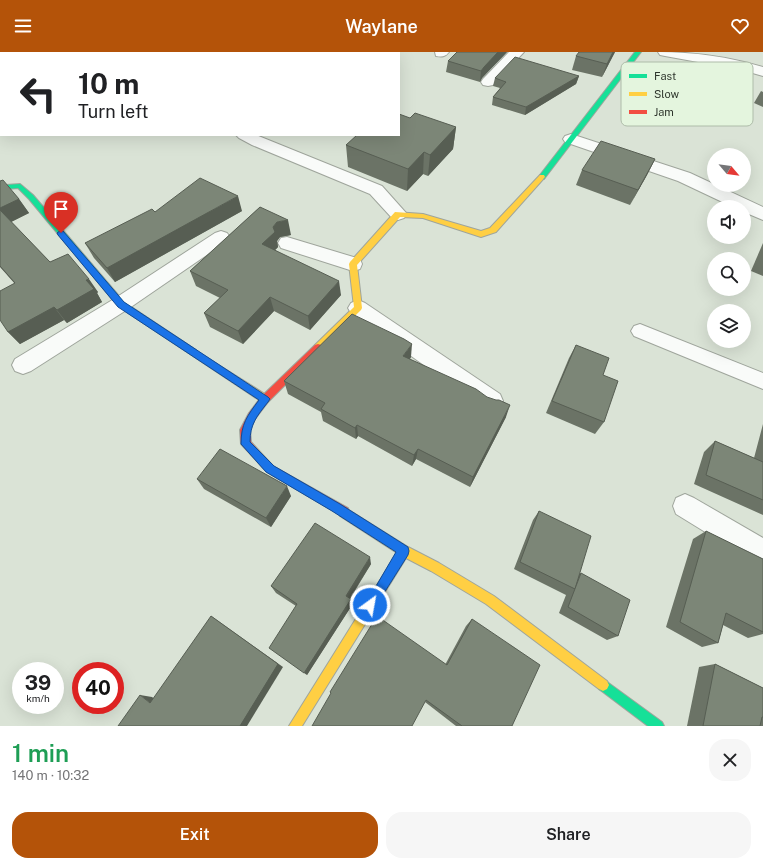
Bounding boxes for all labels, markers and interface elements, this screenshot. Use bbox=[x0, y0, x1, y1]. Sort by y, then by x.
icon: menu bbox=[12, 15, 34, 37]
icon: heart bbox=[729, 15, 751, 37]
text: Waylane bbox=[345, 16, 418, 37]
legend bbox=[621, 62, 753, 126]
text: 10 m bbox=[78, 67, 139, 100]
icon: left bbox=[12, 68, 64, 120]
text: Fast bbox=[654, 70, 676, 82]
text: Slow bbox=[654, 88, 680, 100]
text: Turn left bbox=[78, 101, 148, 122]
text: Jam bbox=[654, 106, 674, 118]
north arrow bbox=[707, 148, 751, 192]
map controls bbox=[707, 148, 751, 348]
pin bbox=[44, 192, 78, 233]
icon: arrive bbox=[50, 198, 72, 220]
button: sound bbox=[707, 200, 751, 244]
button: search bbox=[707, 252, 751, 296]
button: layers bbox=[707, 304, 751, 348]
position arrow bbox=[349, 584, 391, 626]
speed limit sign: 40 bbox=[72, 662, 124, 714]
text: 39 bbox=[25, 671, 51, 695]
text: km/h bbox=[26, 692, 50, 704]
text: 1 min bbox=[12, 739, 69, 767]
button: close bbox=[709, 739, 751, 781]
text: 140 m · 10:32 bbox=[12, 768, 89, 783]
button: Exit bbox=[12, 812, 378, 858]
button: Share bbox=[386, 812, 751, 858]

